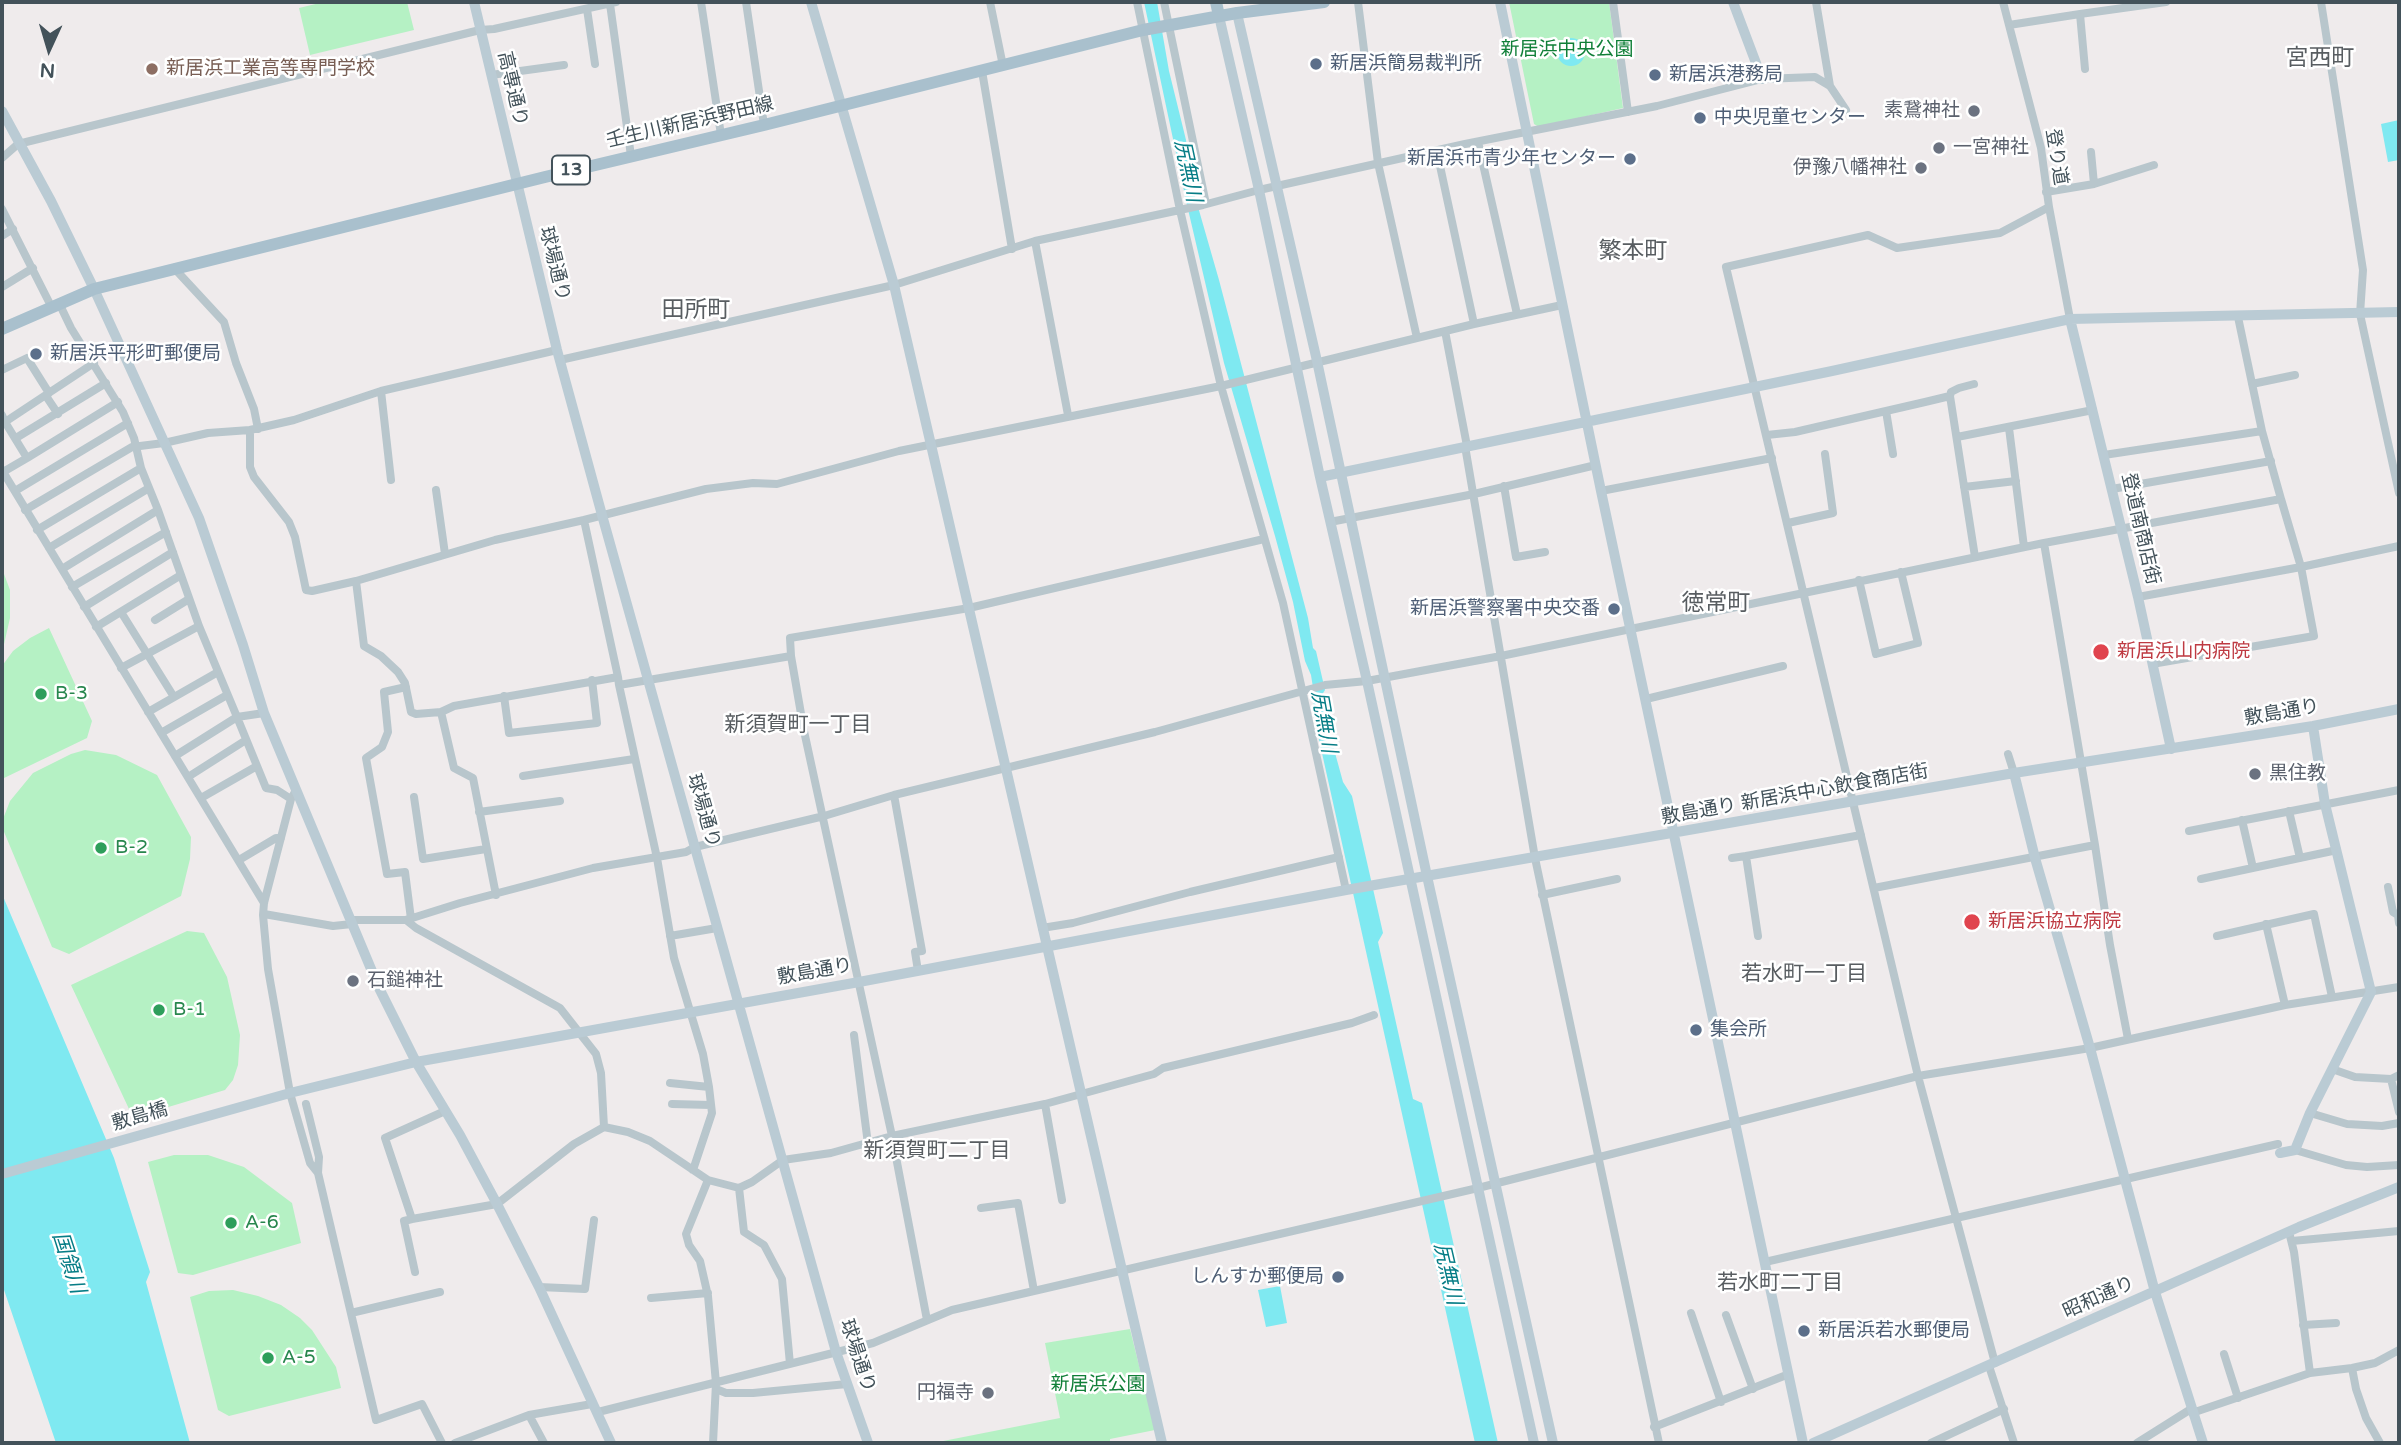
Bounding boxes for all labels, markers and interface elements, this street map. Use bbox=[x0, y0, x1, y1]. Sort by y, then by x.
north arrow bbox=[14, 14, 84, 84]
park label: 新居浜中央公園 bbox=[1501, 39, 1633, 61]
district label: 宮西町 bbox=[2286, 45, 2354, 73]
street label: 高専通り bbox=[492, 49, 532, 129]
place label: 新居浜簡易裁判所 bbox=[1330, 53, 1482, 75]
marker: 新居浜簡易裁判所 bbox=[1308, 56, 1324, 72]
text: N bbox=[39, 58, 56, 81]
place label: 新居浜工業高等専門学校 bbox=[166, 58, 375, 80]
marker: 新居浜工業高等専門学校 bbox=[144, 61, 160, 77]
place label: 新居浜港務局 bbox=[1669, 64, 1783, 86]
marker: 新居浜港務局 bbox=[1647, 67, 1663, 83]
street label: 壬生川新居浜野田線 bbox=[604, 93, 776, 153]
place label: 素鵞神社 bbox=[1884, 100, 1960, 122]
marker: 素鵞神社 bbox=[1966, 103, 1982, 119]
place label: 中央児童センター bbox=[1714, 107, 1866, 129]
marker: 中央児童センター bbox=[1692, 110, 1708, 126]
street label: 登り道 bbox=[2040, 127, 2072, 187]
place label: 一宮神社 bbox=[1953, 137, 2029, 159]
water label: 尻無川 bbox=[1168, 138, 1206, 204]
marker: 一宮神社 bbox=[1931, 140, 1947, 156]
place label: 新居浜市青少年センター bbox=[1407, 148, 1616, 170]
marker: 新居浜市青少年センター bbox=[1622, 151, 1638, 167]
road number: 13 bbox=[552, 155, 590, 184]
place label: 伊豫八幡神社 bbox=[1793, 157, 1907, 179]
marker: 伊豫八幡神社 bbox=[1913, 160, 1929, 176]
street label: 球場通り bbox=[534, 224, 574, 304]
district label: 繁本町 bbox=[1599, 238, 1667, 266]
district label: 田所町 bbox=[662, 297, 730, 325]
place label: 新居浜平形町郵便局 bbox=[50, 343, 221, 365]
marker: 新居浜平形町郵便局 bbox=[28, 346, 44, 362]
street label: 登道南商店街 bbox=[2116, 471, 2164, 587]
district label: 徳常町 bbox=[1682, 590, 1750, 618]
place label: 新居浜警察署中央交番 bbox=[1410, 598, 1600, 620]
marker: 新居浜警察署中央交番 bbox=[1606, 601, 1622, 617]
place label: 新居浜山内病院 bbox=[2117, 641, 2250, 663]
marker: 新居浜山内病院 bbox=[2091, 642, 2111, 662]
place label: B-3 bbox=[55, 683, 88, 705]
marker: B-3 bbox=[33, 686, 49, 702]
water label: 尻無川 bbox=[1305, 689, 1341, 755]
street label: 敷島通り bbox=[2243, 695, 2321, 731]
district label: 新須賀町一丁目 bbox=[725, 712, 871, 738]
street label: 敷島通り 新居浜中心飲食商店街 bbox=[1660, 760, 1930, 830]
place label: 黒住教 bbox=[2269, 763, 2326, 785]
marker: 黒住教 bbox=[2247, 766, 2263, 782]
street label: 球場通り bbox=[682, 771, 724, 851]
place label: B-2 bbox=[115, 837, 148, 859]
marker: B-2 bbox=[93, 840, 109, 856]
place label: 新居浜協立病院 bbox=[1988, 911, 2121, 933]
marker: 新居浜協立病院 bbox=[1962, 912, 1982, 932]
street label: 敷島通り bbox=[776, 954, 854, 990]
district label: 若水町一丁目 bbox=[1741, 961, 1867, 987]
place label: 石鎚神社 bbox=[367, 970, 443, 992]
marker: 石鎚神社 bbox=[345, 973, 361, 989]
place label: B-1 bbox=[173, 999, 206, 1021]
marker: B-1 bbox=[151, 1002, 167, 1018]
place label: 集会所 bbox=[1710, 1019, 1767, 1041]
marker: 集会所 bbox=[1688, 1022, 1704, 1038]
street label: 敷島橋 bbox=[109, 1098, 171, 1136]
district label: 新須賀町二丁目 bbox=[864, 1138, 1010, 1164]
place label: A-6 bbox=[245, 1212, 279, 1234]
marker: A-6 bbox=[223, 1215, 239, 1231]
water label: 国領川 bbox=[46, 1229, 90, 1297]
water label: 尻無川 bbox=[1428, 1240, 1466, 1308]
place label: しんすか郵便局 bbox=[1191, 1266, 1324, 1288]
marker: しんすか郵便局 bbox=[1330, 1269, 1346, 1285]
district label: 若水町二丁目 bbox=[1717, 1270, 1843, 1296]
street label: 昭和通り bbox=[2060, 1272, 2138, 1324]
street label: 球場通り bbox=[834, 1316, 880, 1396]
place label: 新居浜若水郵便局 bbox=[1818, 1320, 1970, 1342]
marker: 新居浜若水郵便局 bbox=[1796, 1323, 1812, 1339]
place label: A-5 bbox=[282, 1347, 316, 1369]
marker: A-5 bbox=[260, 1350, 276, 1366]
park label: 新居浜公園 bbox=[1051, 1374, 1145, 1396]
place label: 円福寺 bbox=[917, 1382, 974, 1404]
marker: 円福寺 bbox=[980, 1385, 996, 1401]

